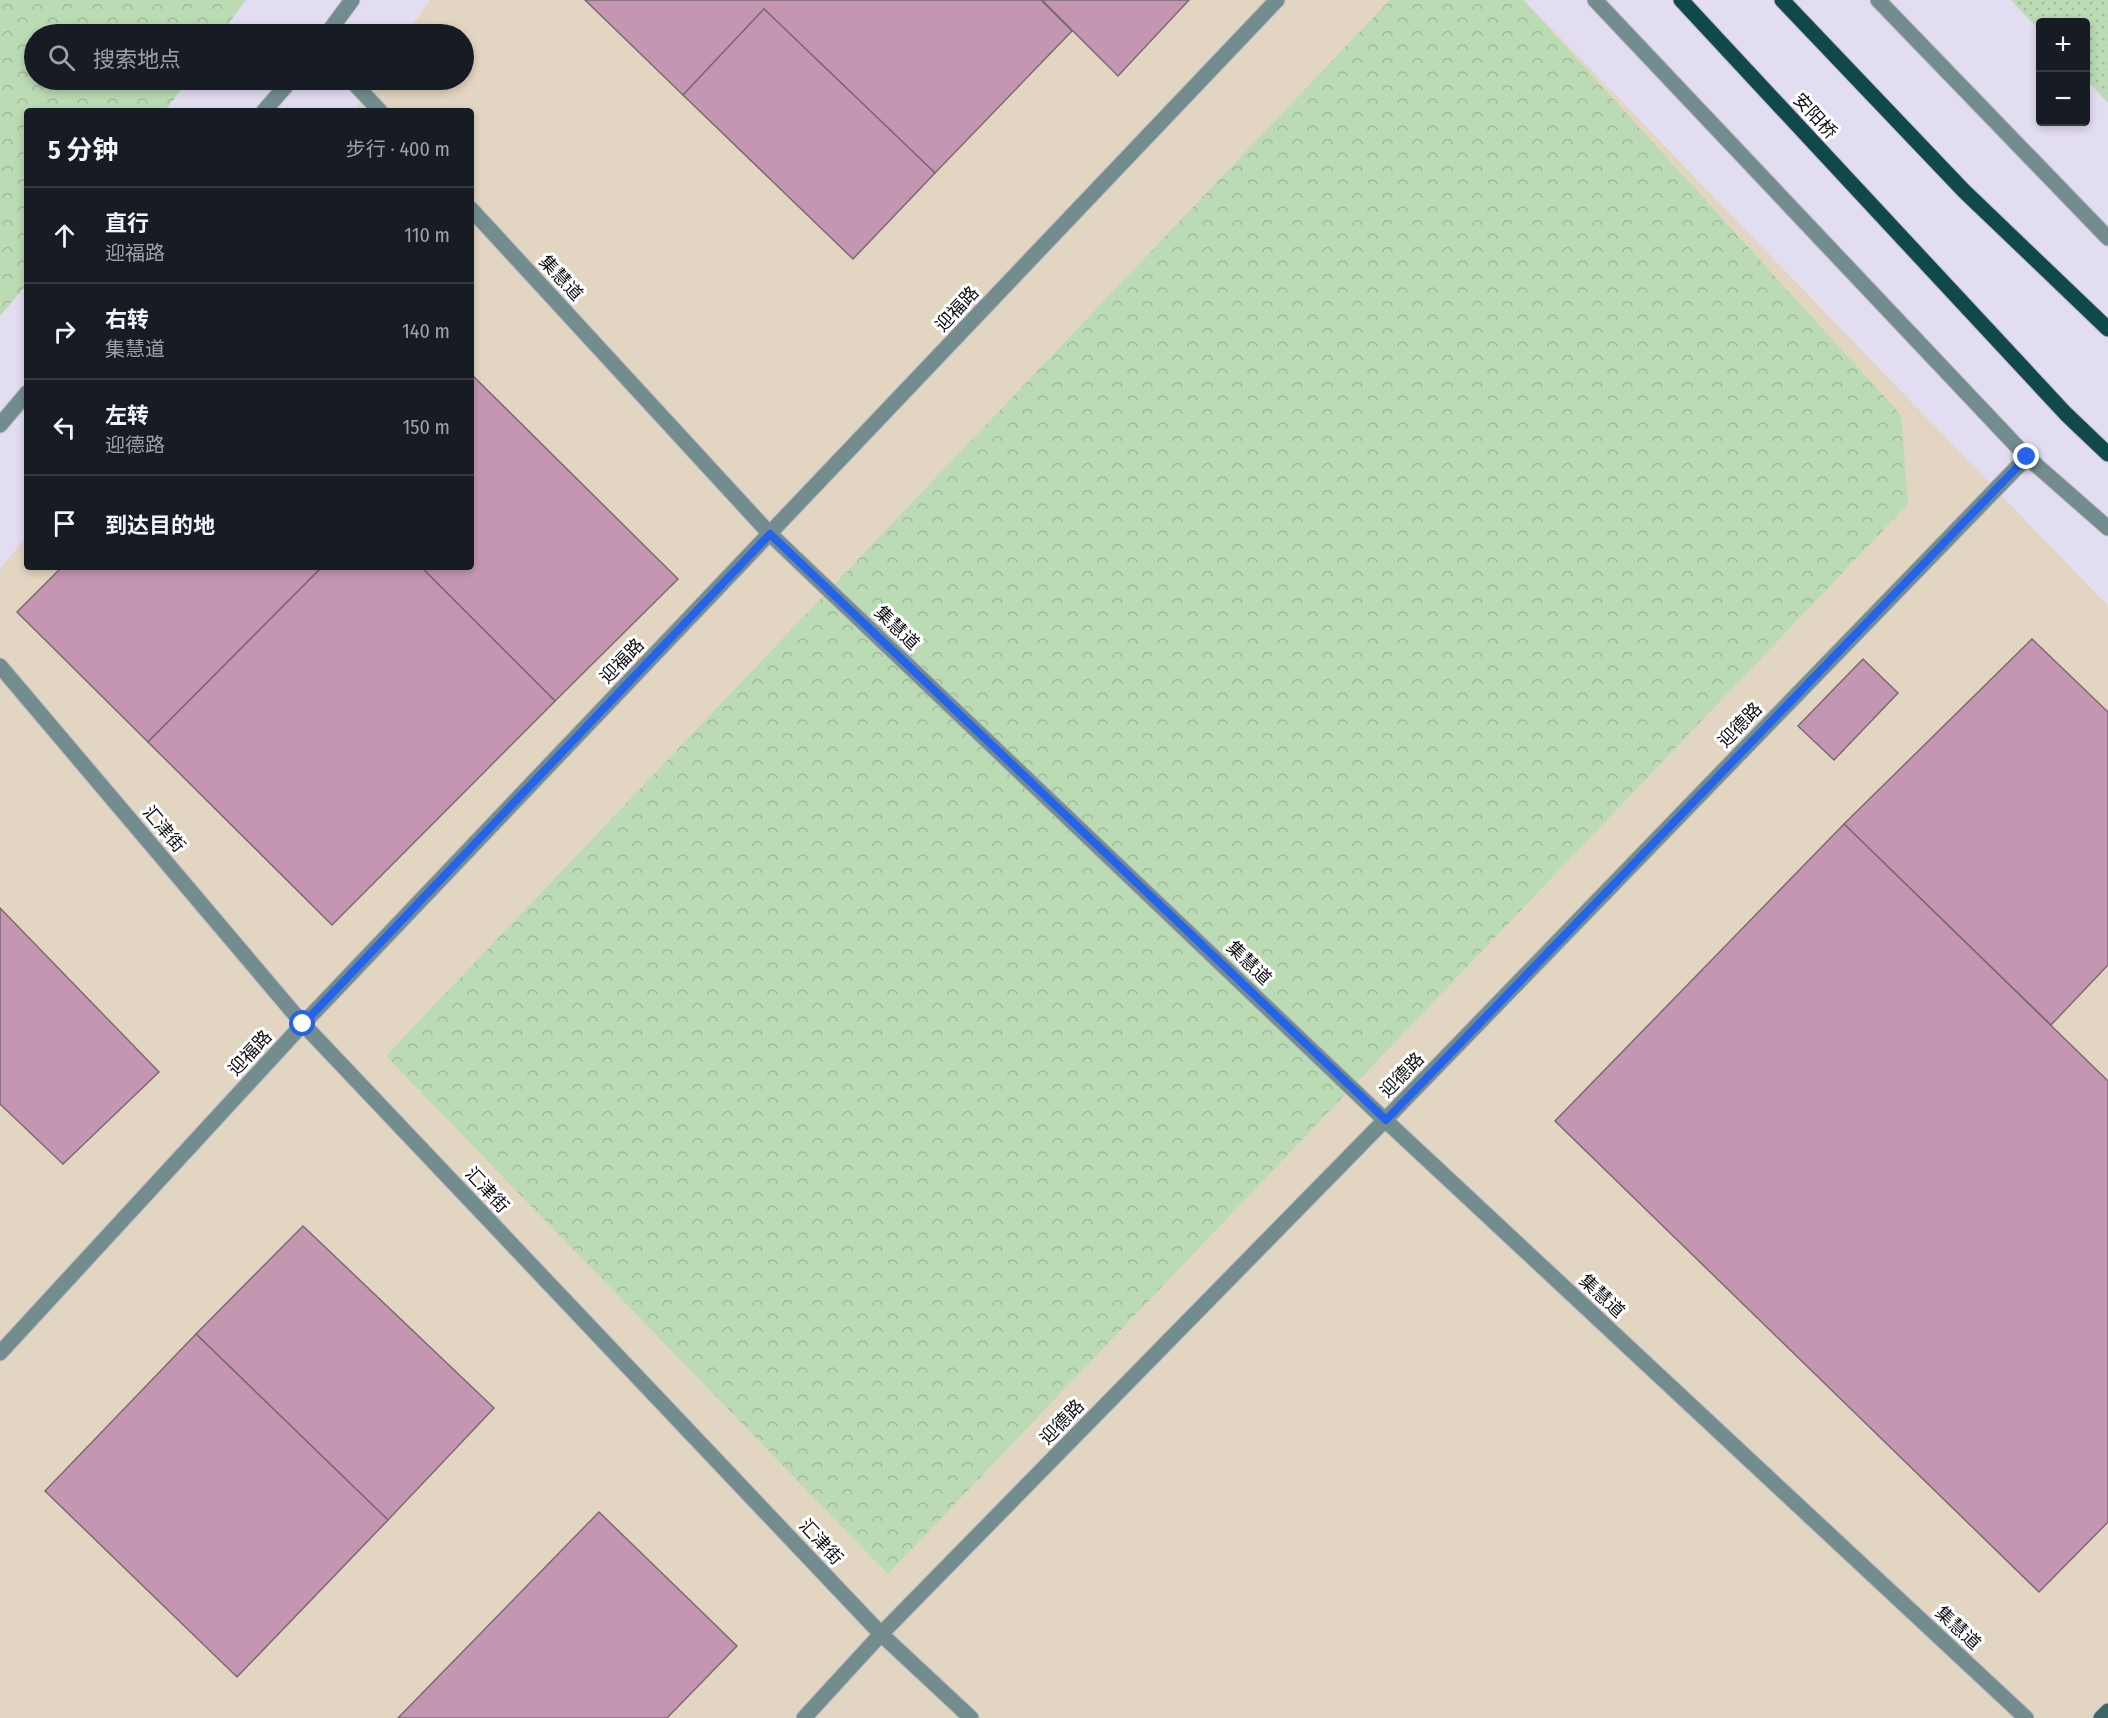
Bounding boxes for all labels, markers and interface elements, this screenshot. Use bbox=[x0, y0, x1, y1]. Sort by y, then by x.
map controls bbox=[2036, 18, 2090, 126]
button: + bbox=[2036, 18, 2090, 72]
search box bbox=[24, 24, 474, 90]
icon: search bbox=[45, 41, 78, 74]
text: 搜索地点 bbox=[93, 46, 181, 73]
button: − bbox=[2036, 72, 2090, 126]
street label: 安阳桥 bbox=[1789, 89, 1841, 143]
text: 5 分钟 bbox=[48, 135, 118, 166]
text: 步行 · 400 m bbox=[346, 137, 450, 161]
text: 直行 bbox=[105, 210, 149, 237]
icon: ahead bbox=[48, 219, 81, 252]
text: 110 m bbox=[404, 223, 450, 247]
text: 迎福路 bbox=[105, 241, 165, 265]
street label: 集慧道 bbox=[535, 251, 587, 305]
street label: 迎福路 bbox=[931, 282, 983, 336]
text: 右转 bbox=[105, 306, 149, 333]
icon: right bbox=[48, 315, 81, 348]
text: 140 m bbox=[402, 319, 450, 343]
text: 集慧道 bbox=[105, 337, 165, 361]
text: 左转 bbox=[105, 402, 149, 429]
icon: left bbox=[48, 411, 81, 444]
text: 150 m bbox=[403, 415, 450, 439]
text: 迎德路 bbox=[105, 433, 165, 457]
route end bbox=[2013, 443, 2039, 469]
icon: arrive bbox=[48, 507, 81, 540]
text: 到达目的地 bbox=[105, 512, 215, 539]
street label: 集慧道 bbox=[870, 601, 924, 655]
street label: 迎福路 bbox=[595, 634, 649, 688]
street label: 迎德路 bbox=[1713, 698, 1767, 752]
street label: 汇津街 bbox=[138, 801, 190, 857]
street label: 集慧道 bbox=[1222, 936, 1276, 990]
route start bbox=[289, 1010, 315, 1036]
street label: 迎福路 bbox=[224, 1026, 276, 1080]
street label: 迎德路 bbox=[1375, 1048, 1429, 1102]
street label: 汇津街 bbox=[461, 1163, 513, 1217]
street label: 集慧道 bbox=[1575, 1270, 1629, 1322]
street label: 迎德路 bbox=[1035, 1395, 1089, 1449]
street label: 汇津街 bbox=[795, 1515, 847, 1569]
street label: 集慧道 bbox=[1931, 1602, 1985, 1654]

